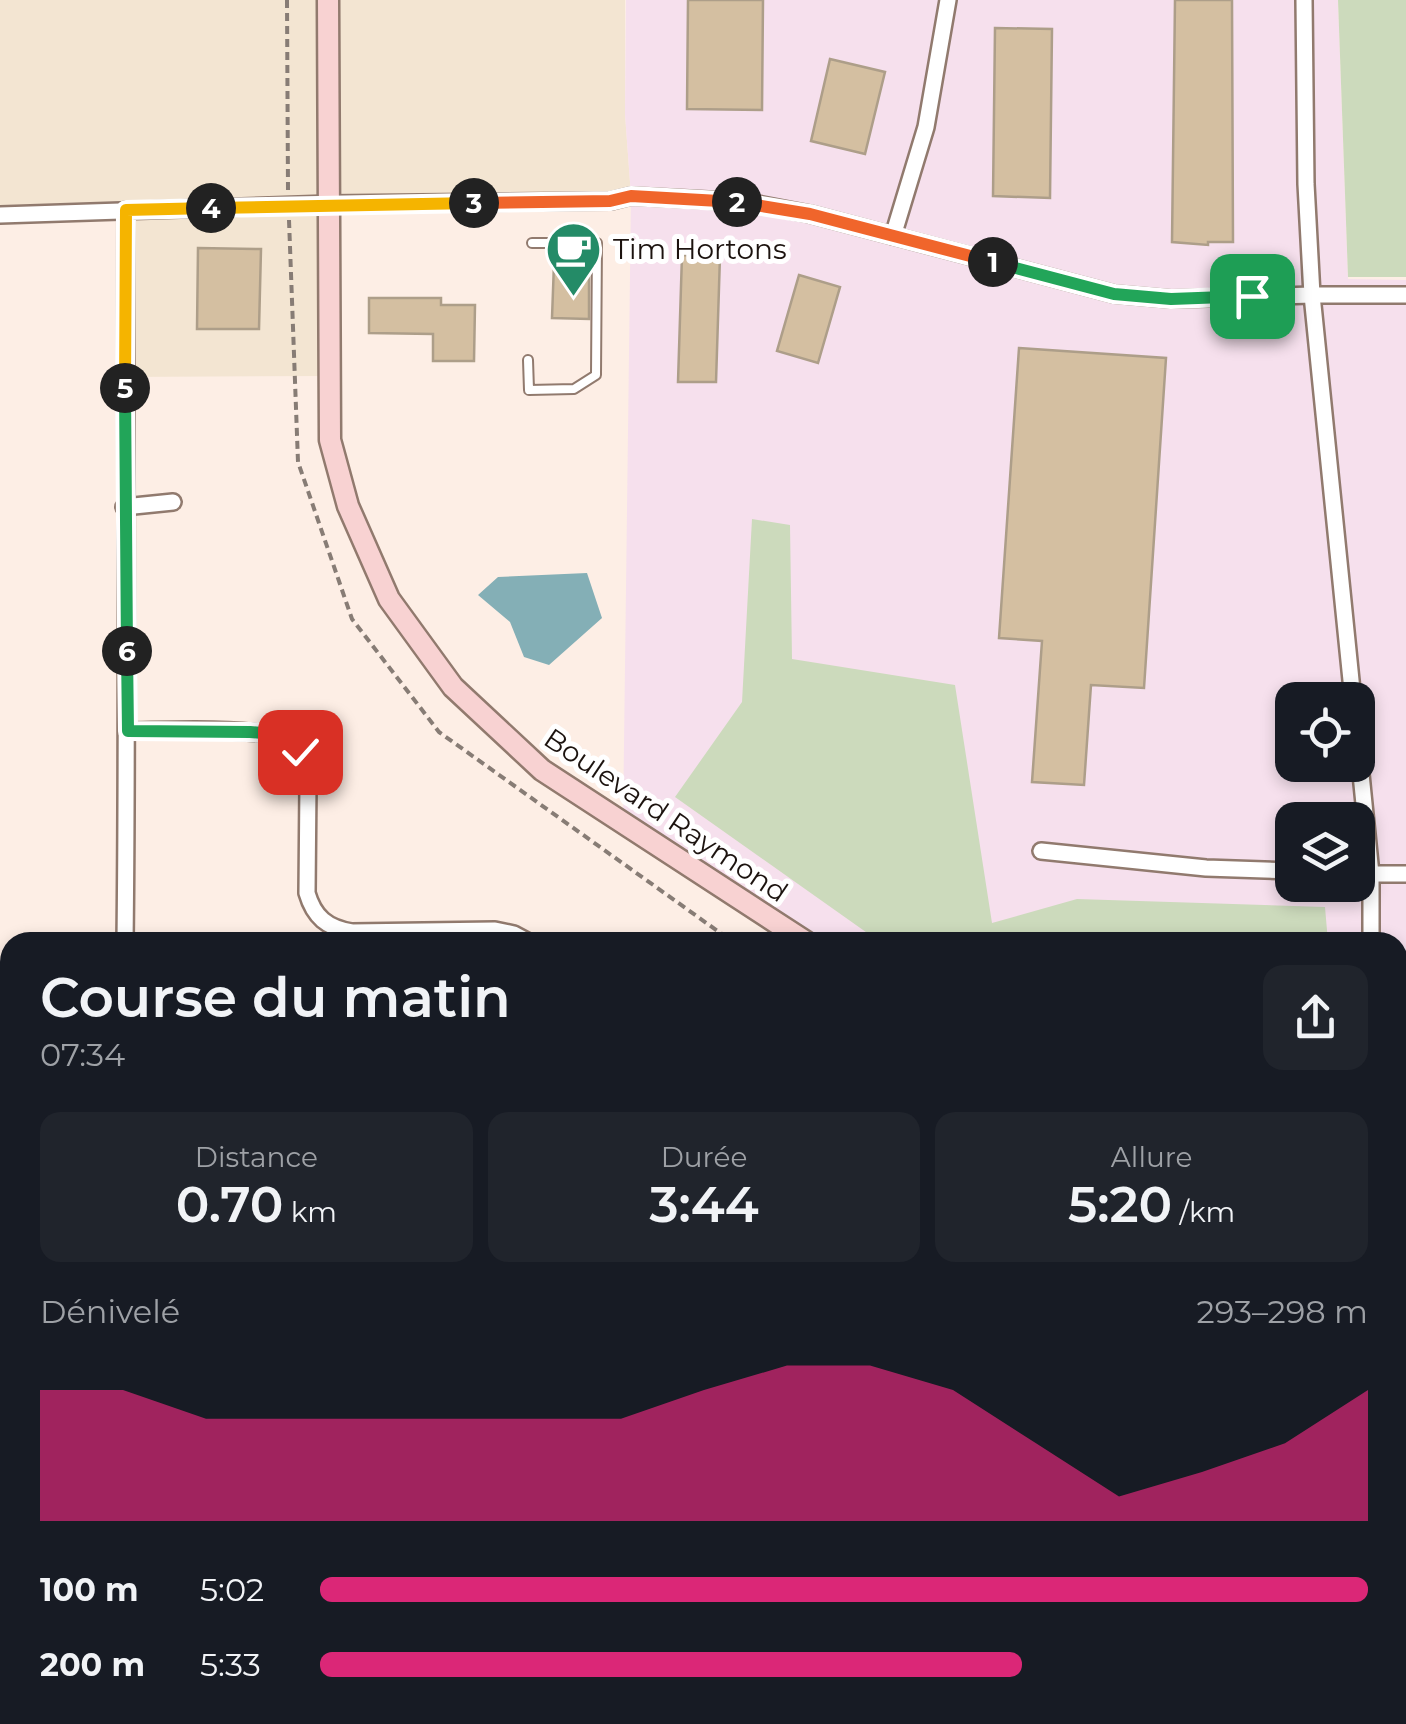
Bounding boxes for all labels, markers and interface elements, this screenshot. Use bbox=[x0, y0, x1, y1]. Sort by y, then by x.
pin: 2 bbox=[712, 177, 762, 227]
pin: 3 bbox=[449, 178, 499, 228]
pin: 4 bbox=[186, 183, 236, 233]
text: 2 bbox=[729, 185, 745, 219]
text: 3 bbox=[466, 186, 482, 220]
text: 4 bbox=[201, 191, 221, 225]
cafe icon: Tim Hortons bbox=[544, 219, 604, 298]
place label: Tim Hortons bbox=[613, 232, 787, 266]
pin: 1 bbox=[968, 237, 1018, 287]
text: 1 bbox=[988, 245, 998, 279]
pin bbox=[1210, 254, 1295, 339]
icon: arrive bbox=[1225, 269, 1280, 324]
pin: 5 bbox=[100, 363, 150, 413]
text: 5 bbox=[117, 371, 133, 405]
pin: 6 bbox=[102, 626, 152, 676]
text: 6 bbox=[118, 634, 136, 668]
map controls bbox=[1275, 682, 1375, 902]
button: locate bbox=[1275, 682, 1375, 782]
pin bbox=[258, 710, 343, 795]
street label: Boulevard Raymond bbox=[538, 721, 794, 909]
icon: check bbox=[273, 725, 328, 780]
button: layers bbox=[1275, 802, 1375, 902]
text: Course du matin bbox=[40, 964, 511, 1031]
button: share bbox=[1263, 965, 1368, 1070]
text: 07:34 bbox=[40, 1035, 125, 1074]
text: Distance bbox=[195, 1140, 318, 1174]
text: Durée bbox=[661, 1140, 747, 1174]
text: Allure bbox=[1111, 1140, 1193, 1174]
text: 0.70 bbox=[176, 1174, 283, 1235]
text: 3:44 bbox=[649, 1174, 759, 1235]
text: 5:20 bbox=[1068, 1174, 1172, 1235]
text: km bbox=[283, 1195, 337, 1229]
text: /km bbox=[1172, 1195, 1235, 1229]
text: Dénivelé bbox=[40, 1292, 180, 1331]
text: 293–298 m bbox=[1197, 1292, 1368, 1331]
text: 100 m bbox=[40, 1570, 139, 1609]
text: 5:02 bbox=[200, 1570, 264, 1609]
text: 200 m bbox=[40, 1645, 145, 1684]
text: 5:33 bbox=[200, 1645, 261, 1684]

